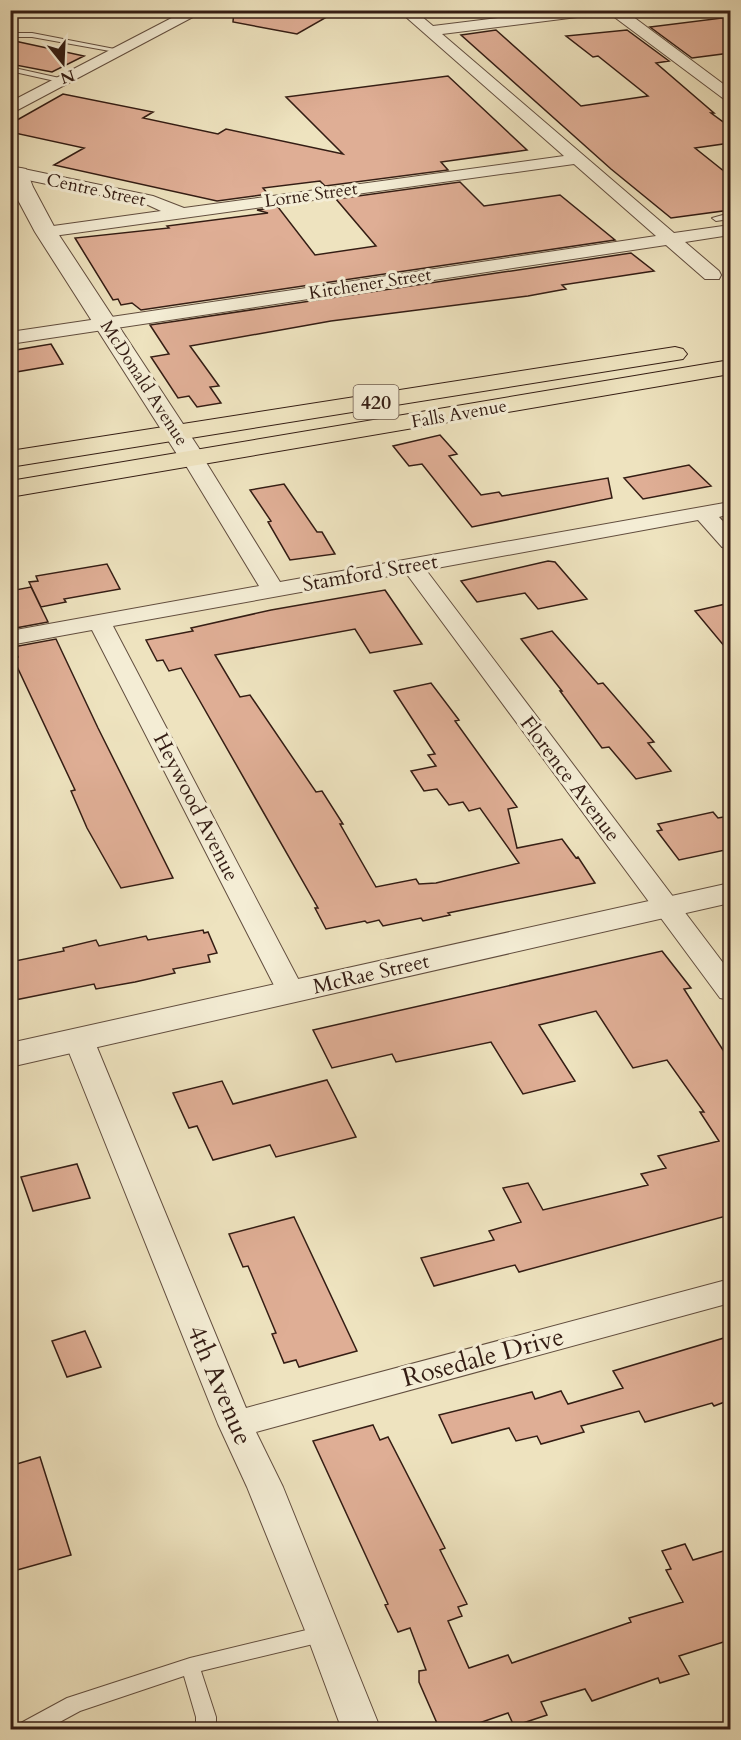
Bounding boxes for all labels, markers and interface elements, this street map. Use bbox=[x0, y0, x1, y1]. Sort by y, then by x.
north arrow bbox=[33, 33, 93, 93]
text: N bbox=[57, 64, 77, 89]
street label: Centre Street bbox=[44, 167, 148, 213]
street label: Lorne Street bbox=[263, 176, 359, 214]
street label: Kitchener Street bbox=[307, 262, 433, 306]
street label: McDonald Avenue bbox=[94, 315, 194, 451]
road number: 420 bbox=[354, 385, 398, 419]
street label: Falls Avenue bbox=[409, 393, 509, 435]
street label: Stamford Street bbox=[300, 547, 440, 599]
street label: Florence Avenue bbox=[513, 710, 627, 848]
street label: Heywood Avenue bbox=[146, 728, 246, 886]
street label: McRae Street bbox=[310, 946, 432, 1001]
street label: Rosedale Drive bbox=[398, 1319, 568, 1395]
street label: 4th Avenue bbox=[179, 1320, 261, 1450]

